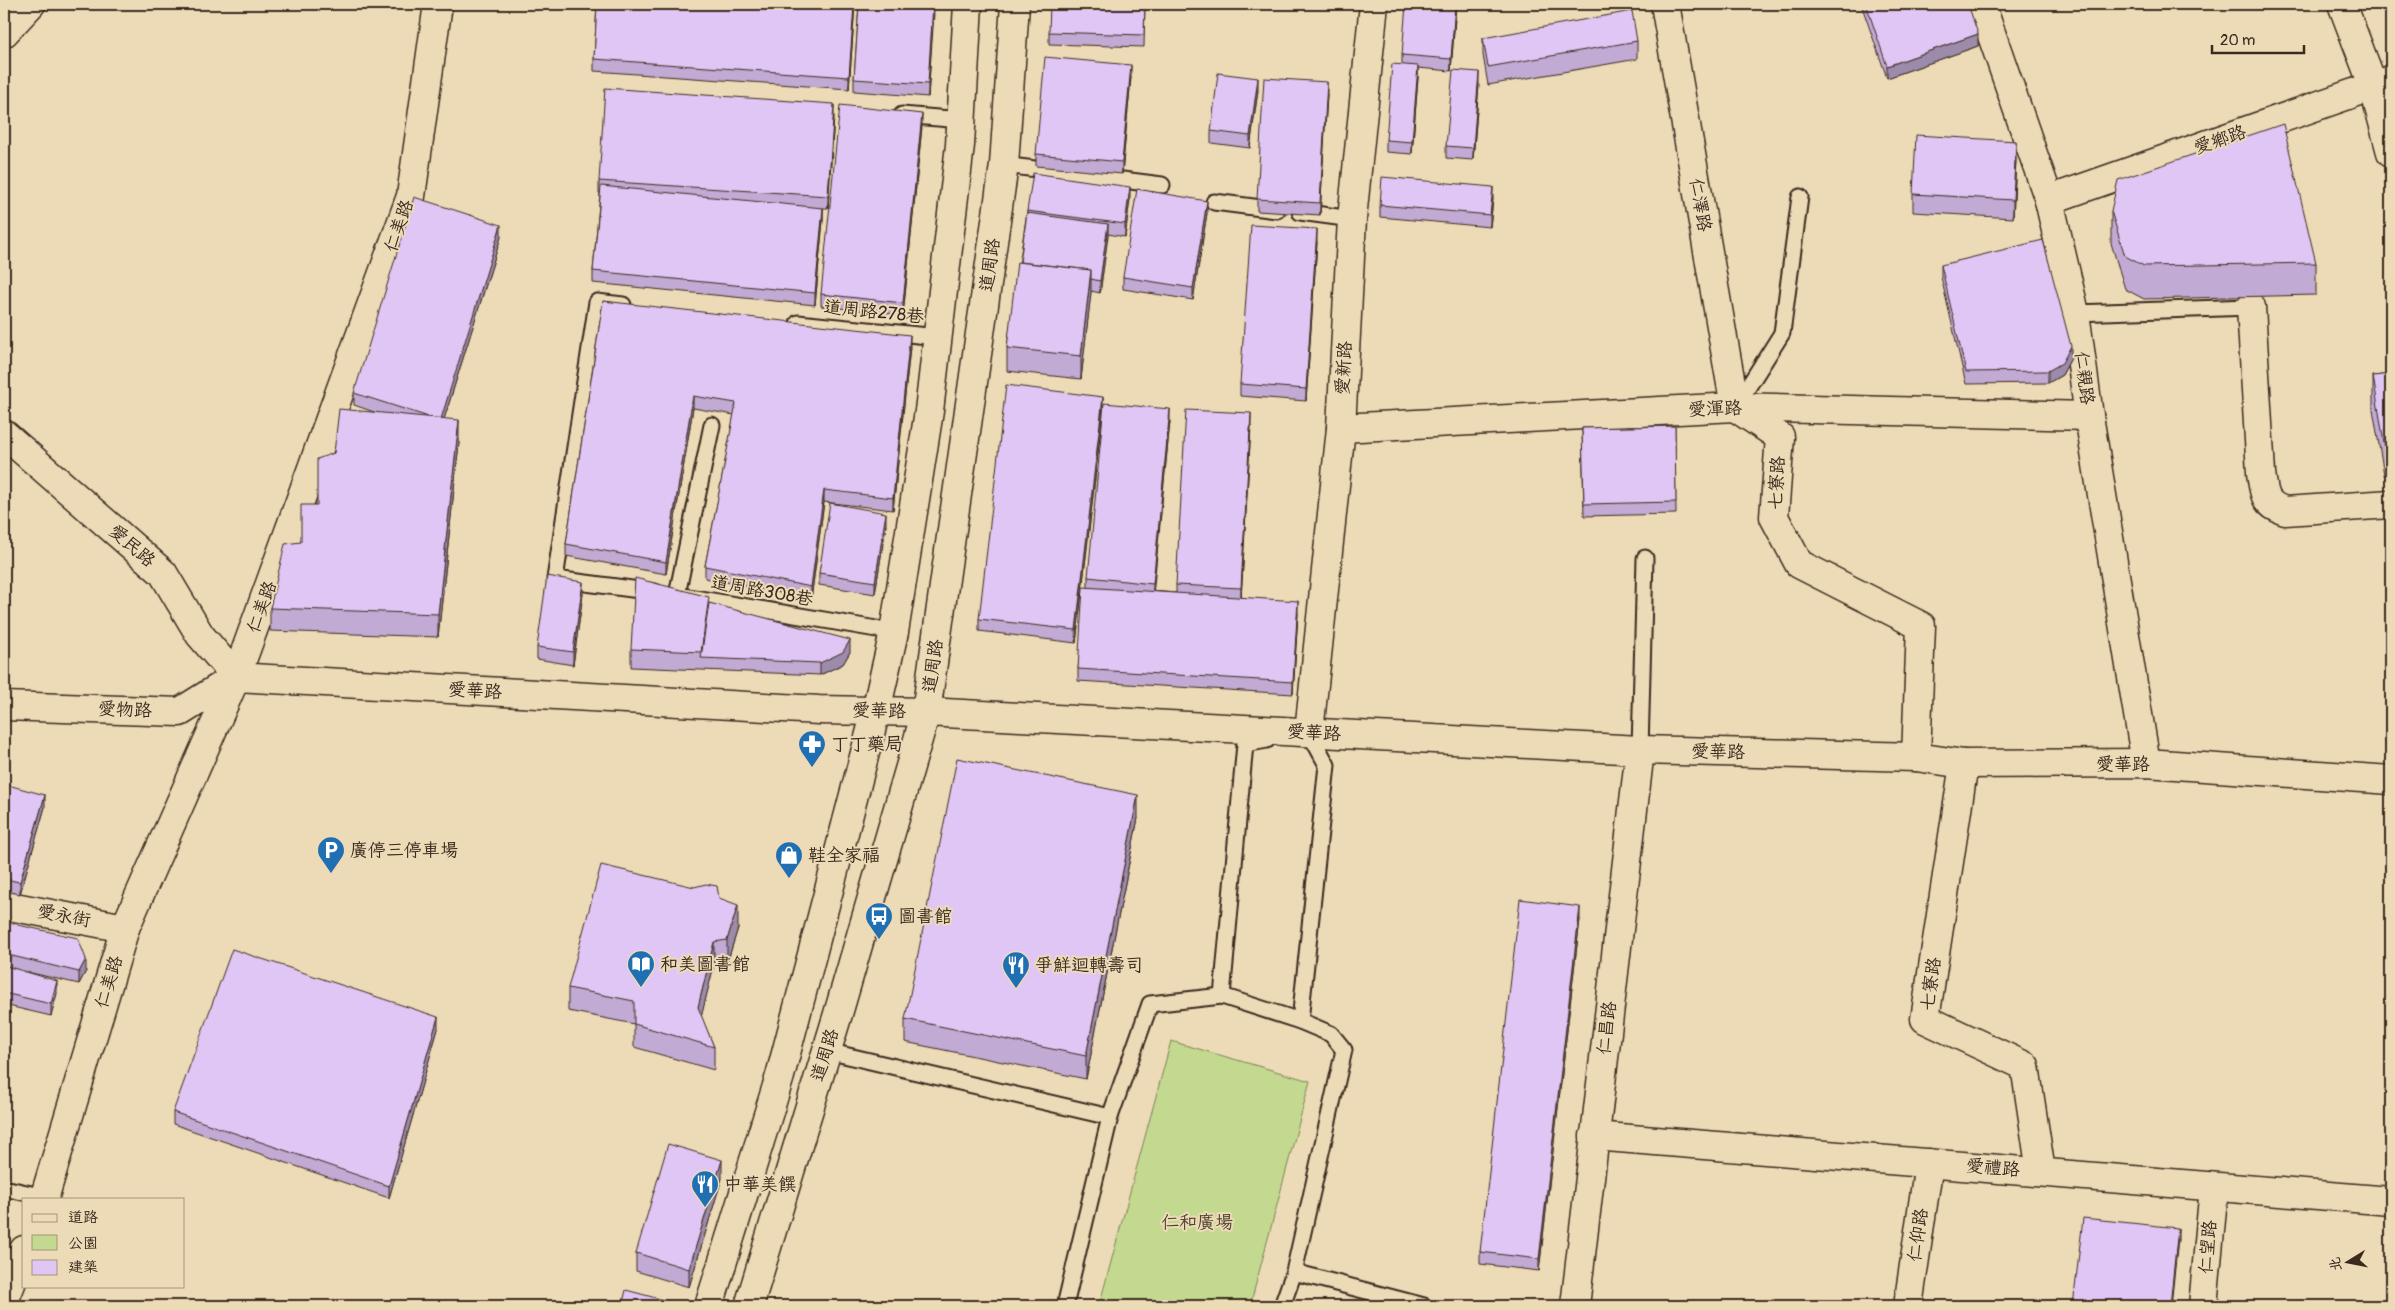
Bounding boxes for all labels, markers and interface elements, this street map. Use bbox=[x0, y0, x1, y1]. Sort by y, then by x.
scale bar bbox=[2212, 22, 2305, 54]
text: 20 m bbox=[2220, 31, 2255, 50]
street label: 愛鄉路 bbox=[2191, 120, 2249, 160]
street label: 仁澤路 bbox=[1684, 176, 1716, 234]
street label: 仁美路 bbox=[379, 197, 419, 255]
street label: 道周路 bbox=[975, 237, 1005, 293]
street label: 道周路278巷 bbox=[823, 295, 925, 329]
street label: 愛新路 bbox=[1331, 340, 1357, 396]
street label: 仁親路 bbox=[2069, 350, 2099, 406]
street label: 愛渾路 bbox=[1688, 397, 1742, 421]
street label: 七寮路 bbox=[1764, 455, 1790, 511]
street label: 愛民路 bbox=[104, 520, 160, 572]
street label: 道周路308巷 bbox=[709, 571, 815, 611]
street label: 仁美路 bbox=[242, 578, 282, 636]
street label: 道周路 bbox=[918, 638, 948, 694]
street label: 愛華路 bbox=[447, 678, 503, 704]
street label: 愛物路 bbox=[98, 698, 152, 722]
street label: 愛華路 bbox=[852, 699, 906, 723]
street label: 愛華路 bbox=[1286, 720, 1342, 746]
pharmacy icon: 丁丁藥局 bbox=[797, 729, 827, 768]
place label: 丁丁藥局 bbox=[831, 733, 903, 756]
street label: 愛華路 bbox=[1691, 740, 1745, 764]
street label: 愛華路 bbox=[2096, 753, 2150, 776]
parking icon: 廣停三停車場 bbox=[316, 835, 346, 874]
place label: 廣停三停車場 bbox=[350, 839, 458, 862]
shop icon: 鞋全家福 bbox=[774, 840, 804, 879]
place label: 鞋全家福 bbox=[808, 844, 880, 867]
street label: 愛永街 bbox=[35, 900, 93, 932]
bus stop icon: 圖書館 bbox=[864, 901, 894, 940]
place label: 圖書館 bbox=[898, 905, 952, 928]
library icon: 和美圖書館 bbox=[626, 949, 656, 988]
restaurant icon: 爭鮮迴轉壽司 bbox=[1001, 950, 1031, 989]
street label: 仁美路 bbox=[90, 953, 128, 1011]
place label: 和美圖書館 bbox=[660, 953, 750, 976]
place label: 爭鮮迴轉壽司 bbox=[1035, 954, 1143, 977]
street label: 七寮路 bbox=[1916, 956, 1946, 1012]
street label: 仁昌路 bbox=[1592, 1000, 1622, 1056]
street label: 道周路 bbox=[806, 1026, 844, 1084]
street label: 愛禮路 bbox=[1965, 1154, 2021, 1182]
restaurant icon: 中華美饌 bbox=[690, 1169, 720, 1208]
place label: 中華美饌 bbox=[724, 1173, 796, 1196]
legend bbox=[22, 1198, 185, 1288]
street label: 仁仰路 bbox=[1903, 1207, 1933, 1263]
text: 道路 bbox=[68, 1208, 98, 1227]
park label: 仁和廣場 bbox=[1161, 1211, 1233, 1234]
street label: 仁望路 bbox=[2194, 1219, 2222, 1275]
text: 公園 bbox=[68, 1234, 98, 1253]
north arrow bbox=[2322, 1238, 2372, 1288]
text: 北 bbox=[2326, 1256, 2345, 1273]
text: 建築 bbox=[68, 1258, 98, 1277]

